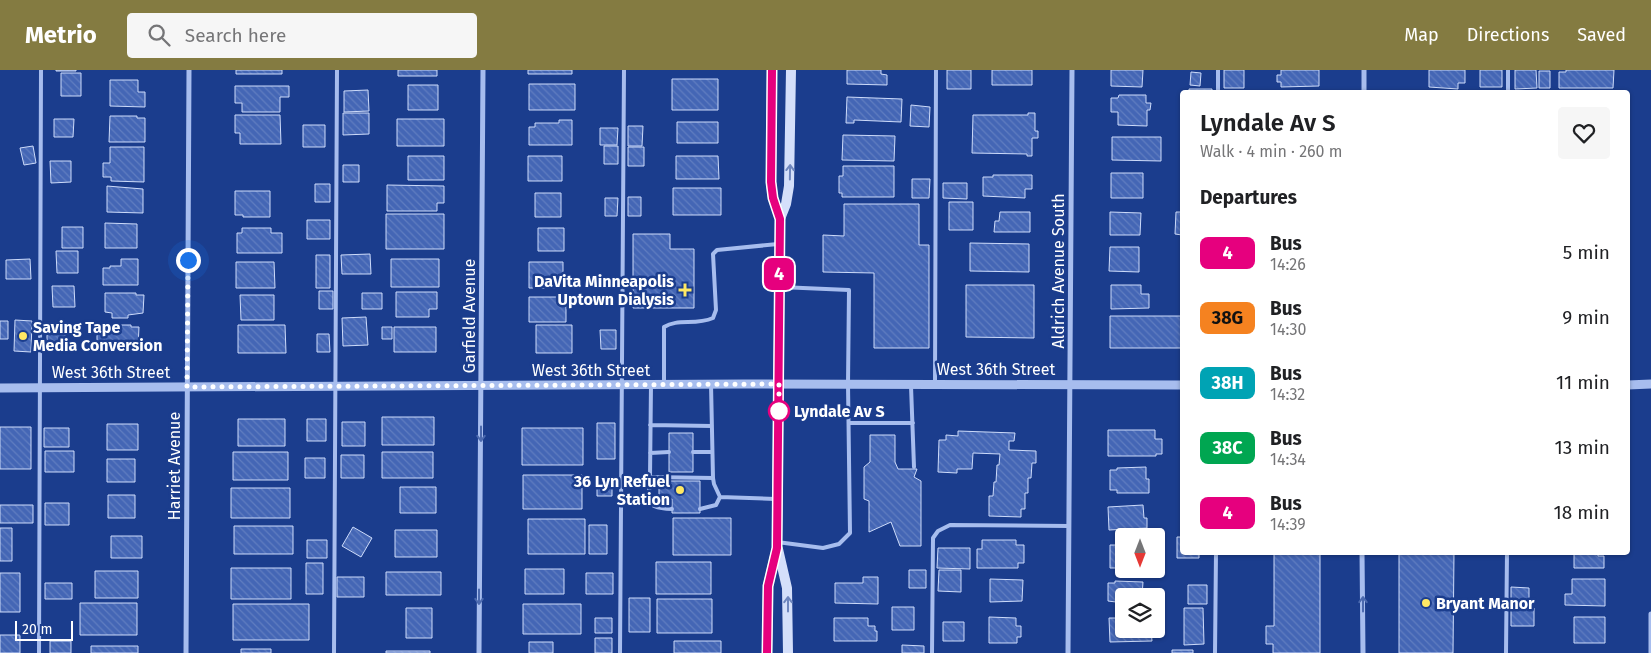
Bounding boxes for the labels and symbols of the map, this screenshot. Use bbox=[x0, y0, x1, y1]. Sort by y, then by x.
one-way arrow bbox=[785, 164, 795, 180]
street label: Aldrich Avenue South bbox=[1049, 193, 1068, 349]
your location bbox=[176, 248, 201, 273]
line badge: 4 bbox=[763, 258, 795, 290]
street label: Garfield Avenue bbox=[460, 259, 479, 373]
place label: DaVita Minneapolis Uptown Dialysis bbox=[534, 272, 674, 309]
marker: DaVita Minneapolis Uptown Dialysis bbox=[678, 283, 692, 297]
place label: Saving Tape Media Conversion bbox=[33, 318, 162, 355]
marker: Saving Tape Media Conversion bbox=[17, 330, 29, 342]
street label: West 36th Street bbox=[937, 360, 1056, 379]
street label: West 36th Street bbox=[532, 361, 651, 380]
street label: West 36th Street bbox=[52, 363, 171, 382]
marker: Lyndale Av S bbox=[768, 400, 790, 422]
place label: Lyndale Av S bbox=[794, 402, 885, 421]
street label: Harriet Avenue bbox=[165, 412, 184, 520]
one-way arrow bbox=[476, 426, 486, 442]
place label: 36 Lyn Refuel Station bbox=[573, 472, 670, 509]
marker: 36 Lyn Refuel Station bbox=[674, 484, 686, 496]
north arrow bbox=[1115, 528, 1165, 578]
one-way arrow bbox=[475, 588, 484, 604]
place label: Bryant Manor bbox=[1436, 594, 1535, 613]
one-way arrow bbox=[783, 597, 793, 613]
one-way arrow bbox=[1358, 597, 1368, 613]
marker: Bryant Manor bbox=[1420, 597, 1432, 609]
scale bar bbox=[15, 618, 72, 641]

